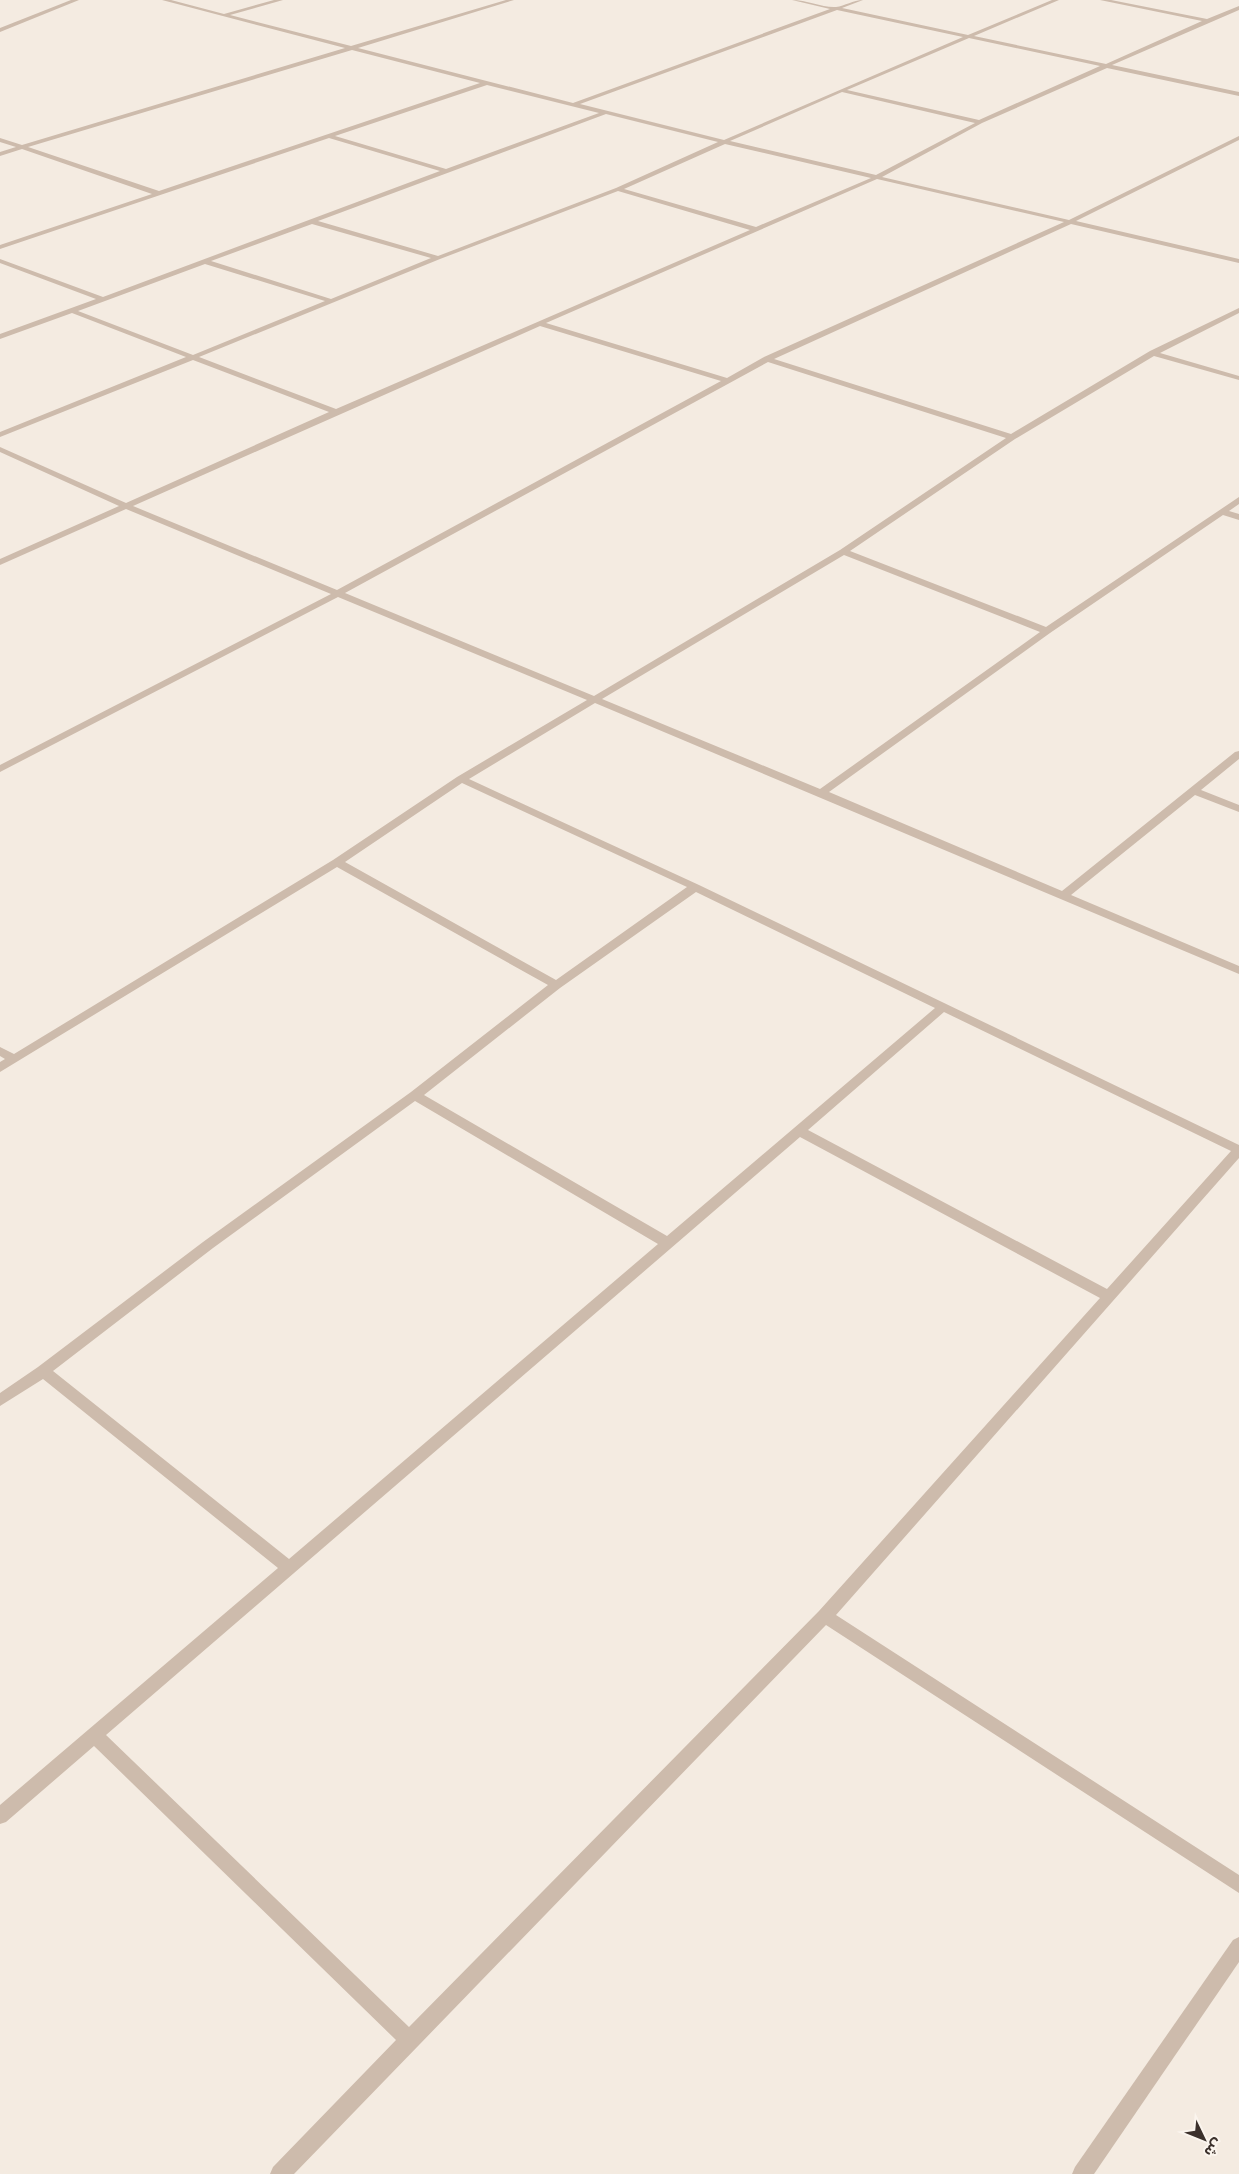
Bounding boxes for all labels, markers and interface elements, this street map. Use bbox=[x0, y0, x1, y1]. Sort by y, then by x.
north arrow bbox=[1179, 2114, 1229, 2164]
text: ش bbox=[1200, 2134, 1225, 2160]

